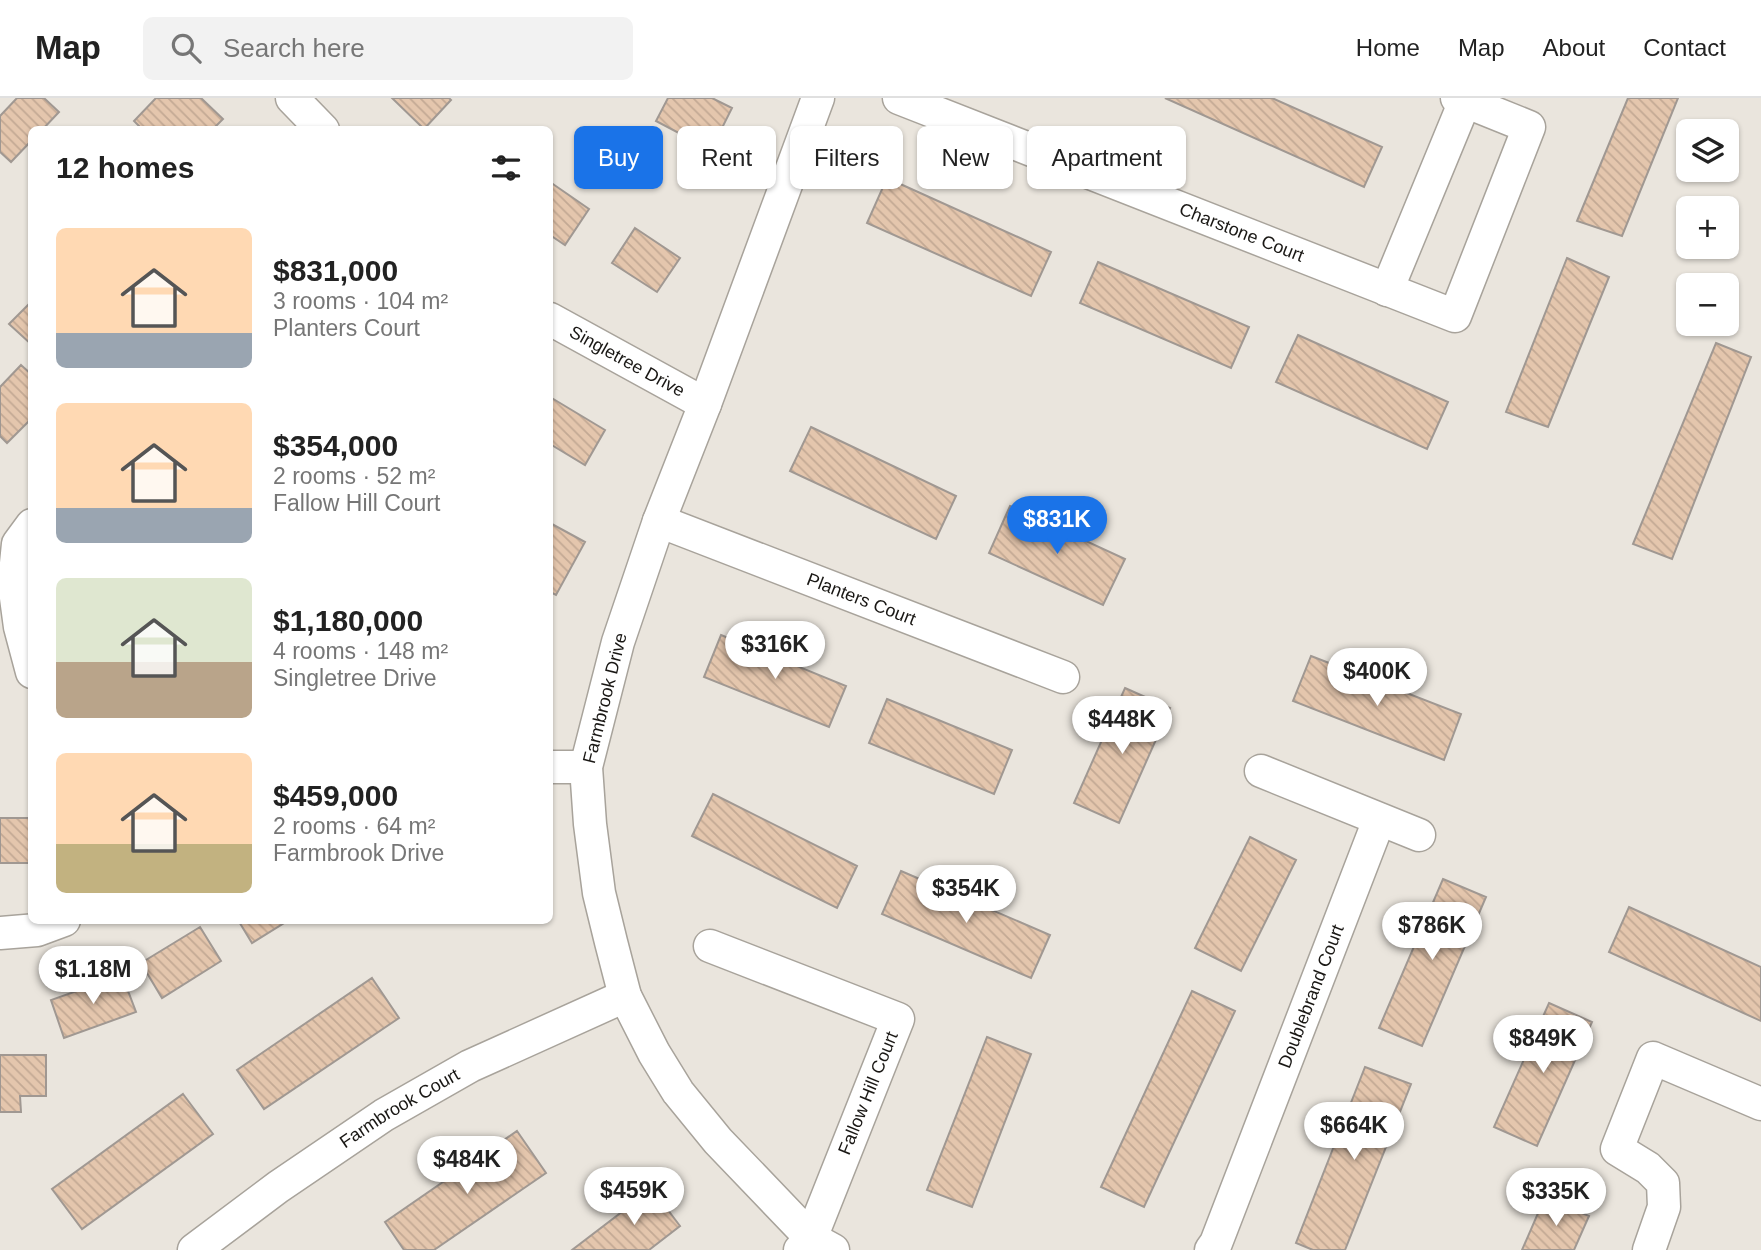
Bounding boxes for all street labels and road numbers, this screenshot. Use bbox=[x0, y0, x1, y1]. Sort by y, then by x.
street label: Charstone Court bbox=[1176, 199, 1307, 266]
street label: Singletree Drive bbox=[566, 322, 688, 401]
street label: Planters Court bbox=[804, 569, 919, 629]
street label: Farmbrook Drive bbox=[579, 631, 631, 765]
street label: Doublebrand Court bbox=[1274, 922, 1348, 1071]
street label: Fallow Hill Court bbox=[834, 1029, 902, 1157]
street label: Farmbrook Court bbox=[336, 1064, 463, 1152]

